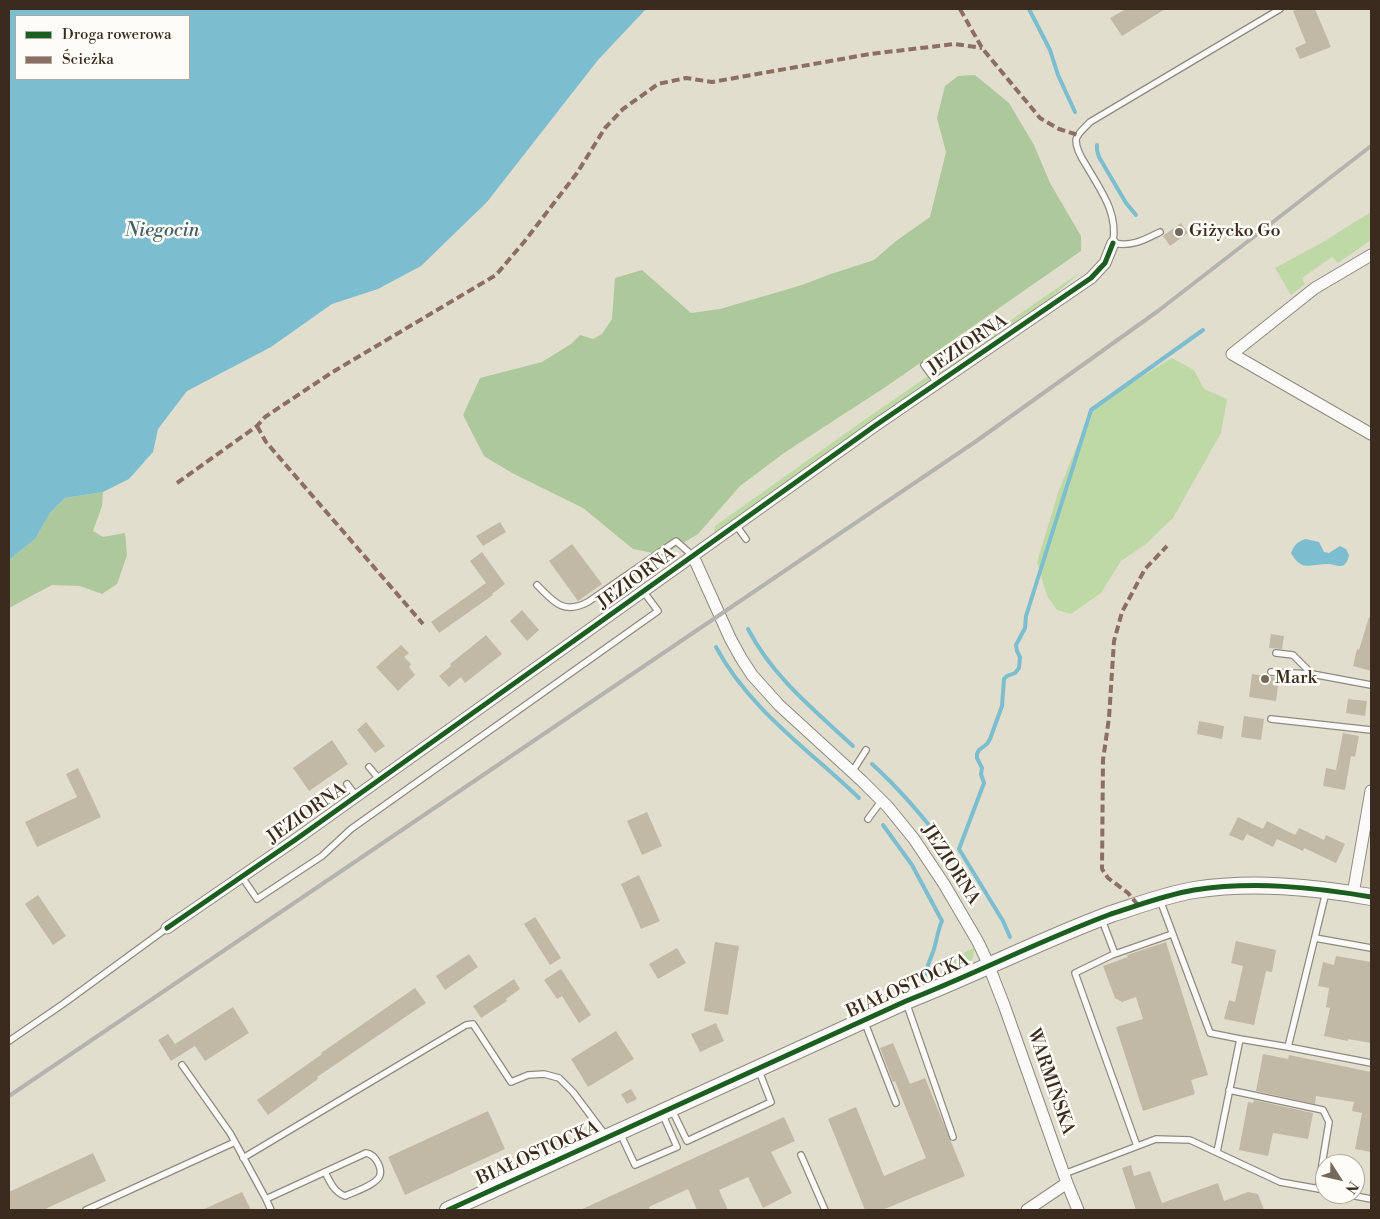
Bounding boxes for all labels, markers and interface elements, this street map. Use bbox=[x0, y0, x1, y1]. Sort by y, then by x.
legend bbox=[15, 15, 190, 80]
text: Droga rowerowa bbox=[62, 25, 172, 44]
text: Ścieżka bbox=[62, 50, 114, 69]
water label: Niegocin bbox=[125, 220, 199, 242]
place label: Giżycko Go bbox=[1189, 221, 1281, 243]
marker: Giżycko Go bbox=[1173, 226, 1185, 238]
street label: JEZIORNA bbox=[924, 310, 1012, 380]
street label: JEZIORNA bbox=[594, 543, 680, 615]
place label: Mark bbox=[1275, 668, 1317, 690]
marker: Mark bbox=[1259, 673, 1271, 685]
street label: JEZIORNA bbox=[263, 779, 351, 849]
street label: JEZIORNA bbox=[916, 821, 984, 909]
street label: BIAŁOSTOCKA bbox=[843, 950, 973, 1024]
street label: WARMIŃSKA bbox=[1022, 1026, 1078, 1138]
street label: BIAŁOSTOCKA bbox=[473, 1117, 603, 1191]
north arrow bbox=[1315, 1154, 1365, 1204]
text: N bbox=[1341, 1177, 1362, 1197]

